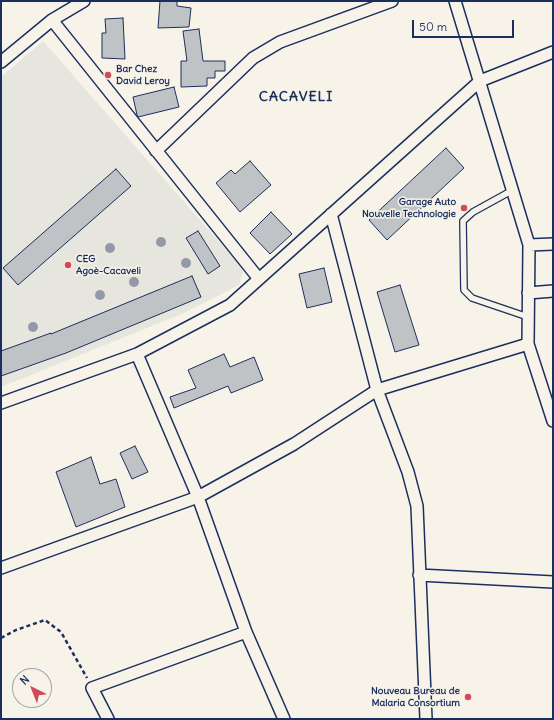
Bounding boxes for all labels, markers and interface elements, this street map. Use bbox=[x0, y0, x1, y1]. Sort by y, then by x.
scale bar bbox=[414, 12, 516, 38]
text: 50 m bbox=[419, 19, 447, 34]
place label: Bar Chez David Leroy bbox=[116, 63, 170, 86]
marker: Bar Chez David Leroy bbox=[103, 70, 113, 80]
district label: CACAVELI bbox=[259, 89, 333, 105]
place label: Garage Auto Nouvelle Technologie bbox=[362, 196, 456, 220]
marker: Garage Auto Nouvelle Technologie bbox=[459, 203, 469, 213]
place label: CEG Agoè-Cacaveli bbox=[76, 253, 141, 276]
marker: CEG Agoè-Cacaveli bbox=[63, 260, 73, 270]
north arrow bbox=[12, 668, 52, 708]
text: N bbox=[17, 672, 32, 688]
place label: Nouveau Bureau de Malaria Consortium bbox=[371, 685, 460, 708]
marker: Nouveau Bureau de Malaria Consortium bbox=[463, 692, 473, 702]

